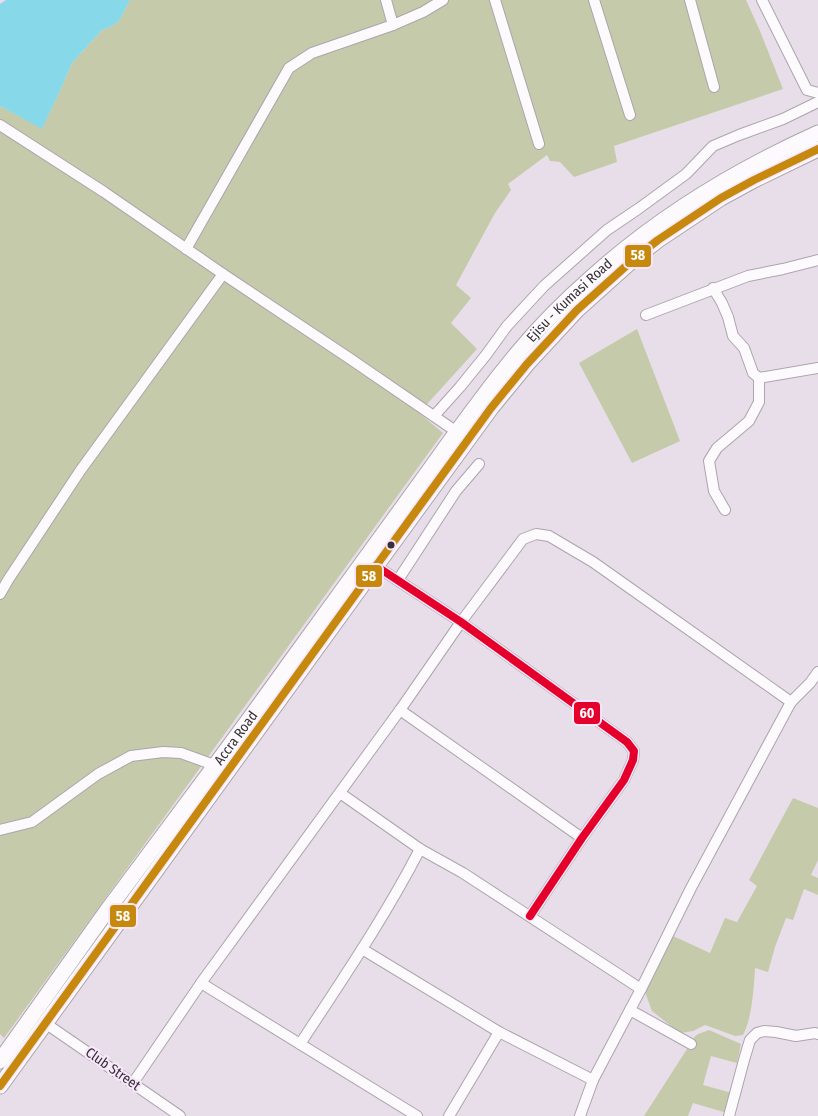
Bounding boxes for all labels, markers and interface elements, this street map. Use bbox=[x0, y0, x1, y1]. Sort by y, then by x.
line badge: 58 bbox=[624, 244, 652, 268]
text: 58 bbox=[631, 247, 646, 264]
street label: Ejisu - Kumasi Road bbox=[523, 255, 615, 345]
unlabelled marker bbox=[386, 540, 396, 550]
line badge: 58 bbox=[355, 564, 383, 588]
text: 58 bbox=[362, 568, 377, 585]
line badge: 60 bbox=[573, 701, 601, 725]
text: 60 bbox=[580, 705, 595, 722]
street label: Accra Road bbox=[210, 707, 261, 768]
line badge: 58 bbox=[109, 904, 137, 928]
text: 58 bbox=[116, 908, 131, 925]
street label: Club Street bbox=[82, 1044, 144, 1094]

